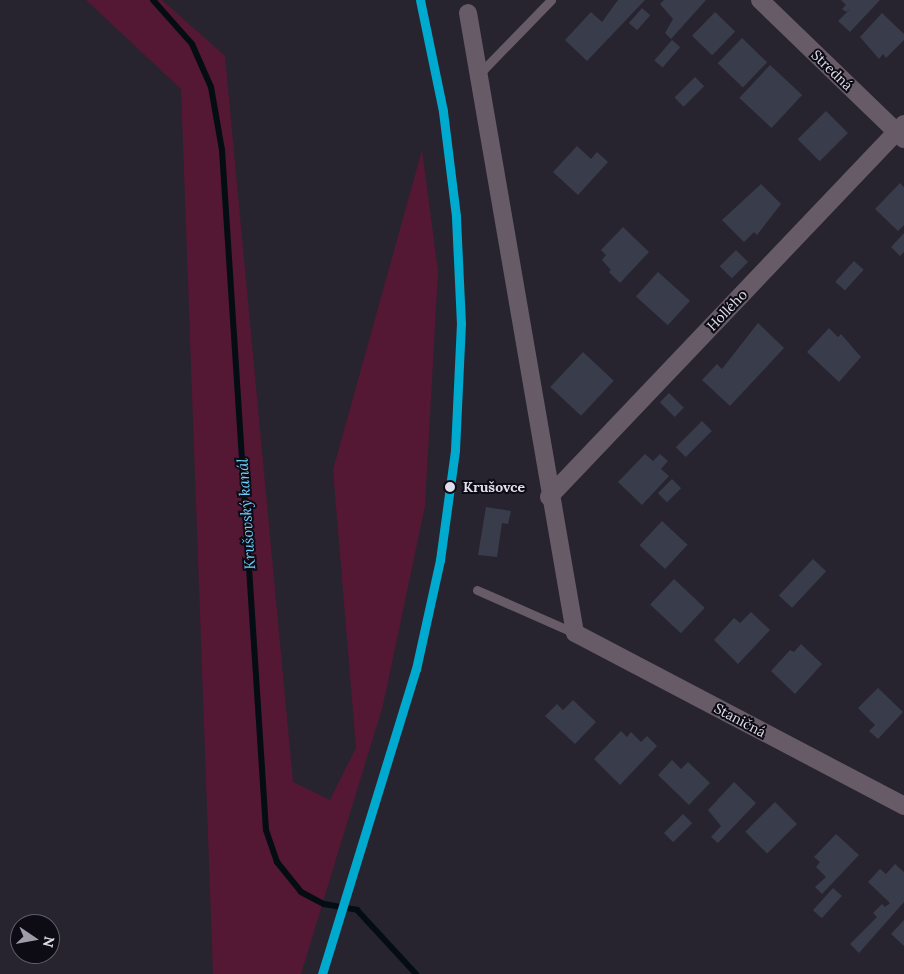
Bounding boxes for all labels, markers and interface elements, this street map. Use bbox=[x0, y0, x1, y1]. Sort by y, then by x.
street label: Stredná bbox=[808, 46, 856, 94]
street label: Hollého bbox=[703, 286, 751, 334]
water label: Krušovský kanál bbox=[233, 458, 259, 570]
marker: Krušovce bbox=[441, 478, 459, 496]
place label: Krušovce bbox=[463, 479, 525, 495]
street label: Staničná bbox=[711, 699, 769, 741]
north arrow bbox=[10, 914, 60, 964]
text: N bbox=[39, 935, 59, 949]

